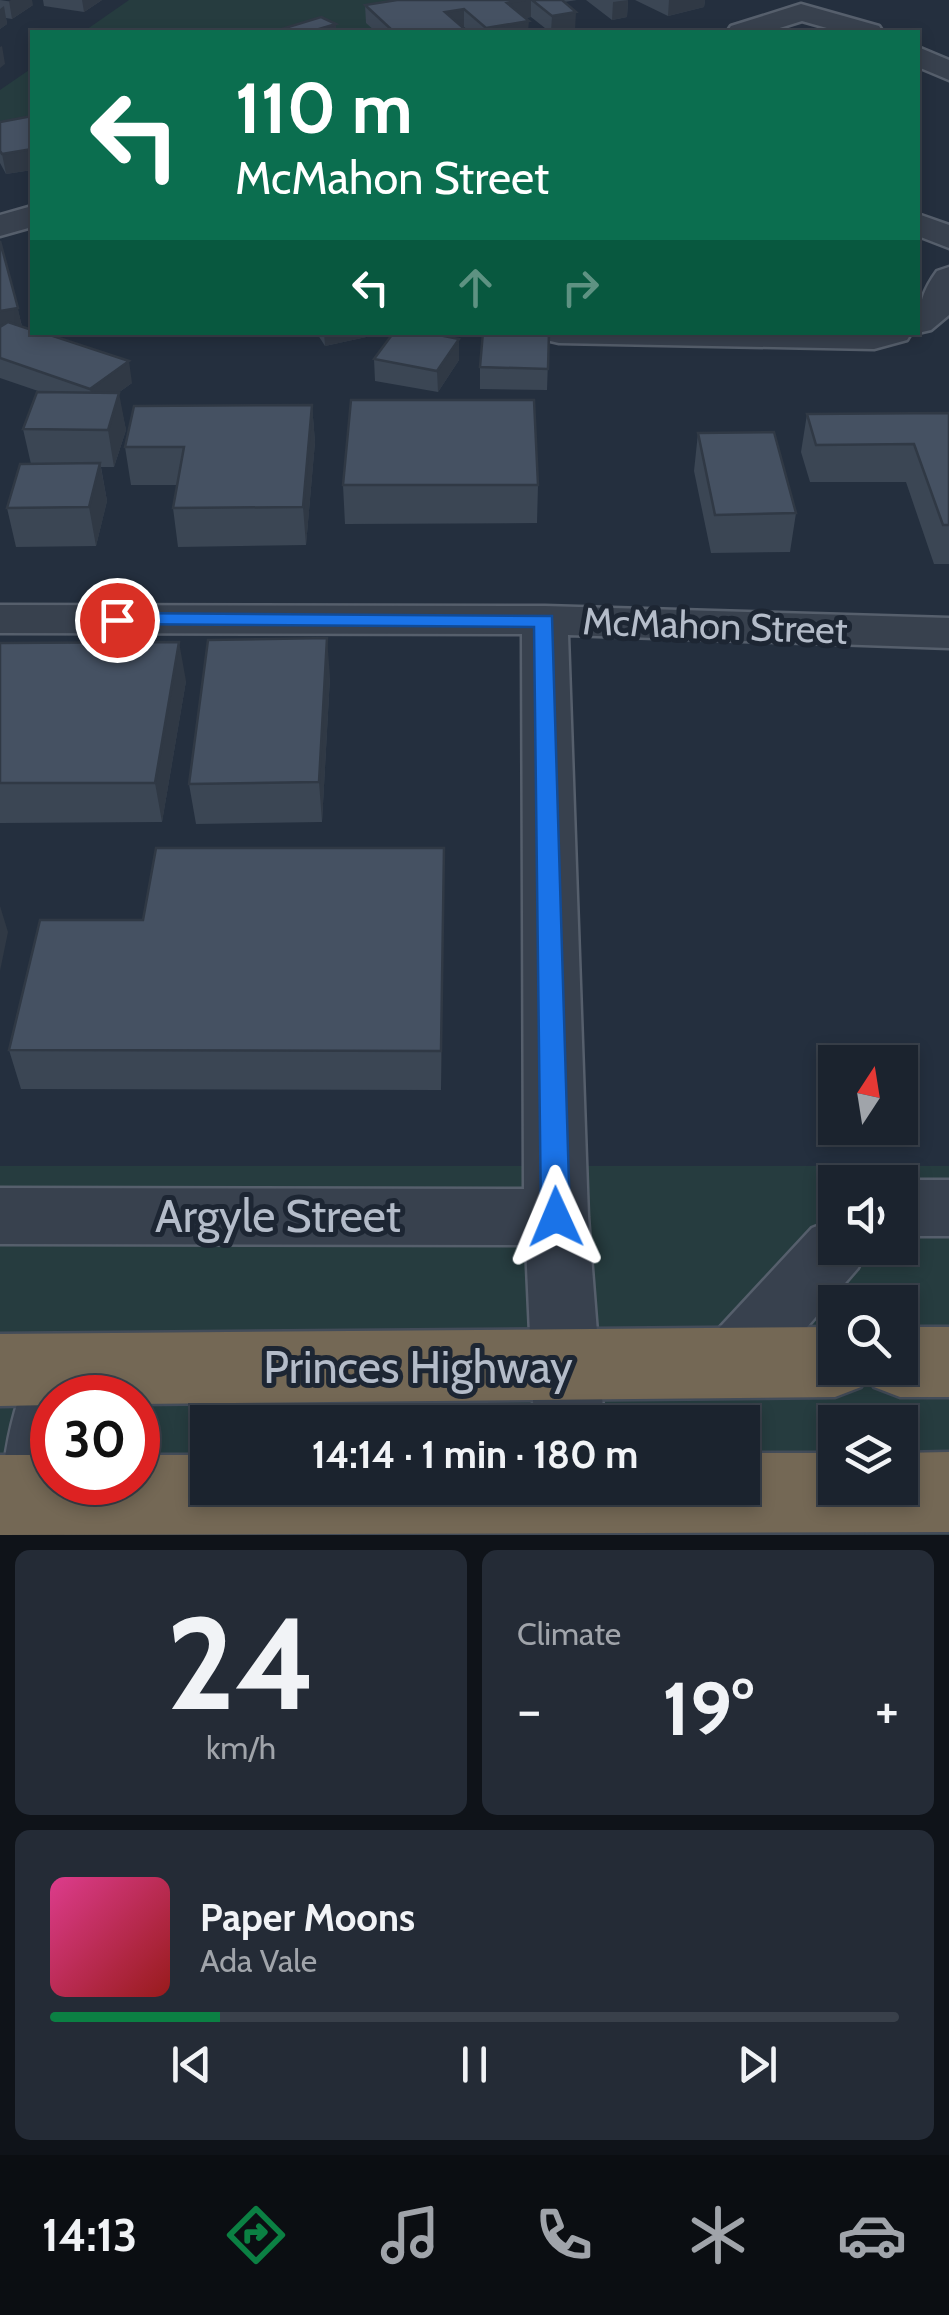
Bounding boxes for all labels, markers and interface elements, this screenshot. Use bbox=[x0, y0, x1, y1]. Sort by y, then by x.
text: 110 m bbox=[235, 65, 413, 151]
icon: left bbox=[70, 70, 200, 200]
text: McMahon Street bbox=[235, 151, 549, 205]
icon: left bbox=[343, 260, 398, 315]
icon: ahead bbox=[448, 260, 503, 315]
icon: right bbox=[553, 260, 608, 315]
pin bbox=[75, 578, 160, 663]
icon: arrive bbox=[90, 593, 145, 648]
street label: McMahon Street bbox=[582, 597, 849, 654]
north arrow bbox=[818, 1045, 918, 1145]
map controls bbox=[818, 1045, 918, 1505]
position arrow bbox=[504, 1165, 608, 1269]
button: sound bbox=[818, 1165, 918, 1265]
street label: Argyle Street bbox=[155, 1189, 401, 1243]
button: search bbox=[818, 1285, 918, 1385]
street label: Princes Highway bbox=[263, 1340, 573, 1394]
speed limit sign: 30 bbox=[30, 1375, 160, 1505]
button: layers bbox=[818, 1405, 918, 1505]
text: 14:14 · 1 min · 180 m bbox=[312, 1431, 638, 1478]
text: 24 bbox=[166, 1584, 316, 1742]
text: Climate bbox=[517, 1614, 621, 1653]
text: 19° bbox=[662, 1663, 754, 1754]
text: − bbox=[517, 1676, 541, 1743]
text: + bbox=[875, 1676, 899, 1743]
text: km/h bbox=[206, 1728, 276, 1767]
text: Paper Moons bbox=[200, 1894, 415, 1941]
text: Ada Vale bbox=[200, 1941, 317, 1980]
icon: previous bbox=[164, 2037, 219, 2092]
icon: pause bbox=[447, 2037, 502, 2092]
icon: next bbox=[730, 2037, 785, 2092]
icon: directions bbox=[221, 2200, 291, 2270]
icon: music bbox=[375, 2200, 445, 2270]
icon: phone bbox=[529, 2200, 599, 2270]
icon: climate bbox=[683, 2200, 753, 2270]
icon: car bbox=[837, 2200, 907, 2270]
text: 14:13 bbox=[42, 2208, 137, 2262]

